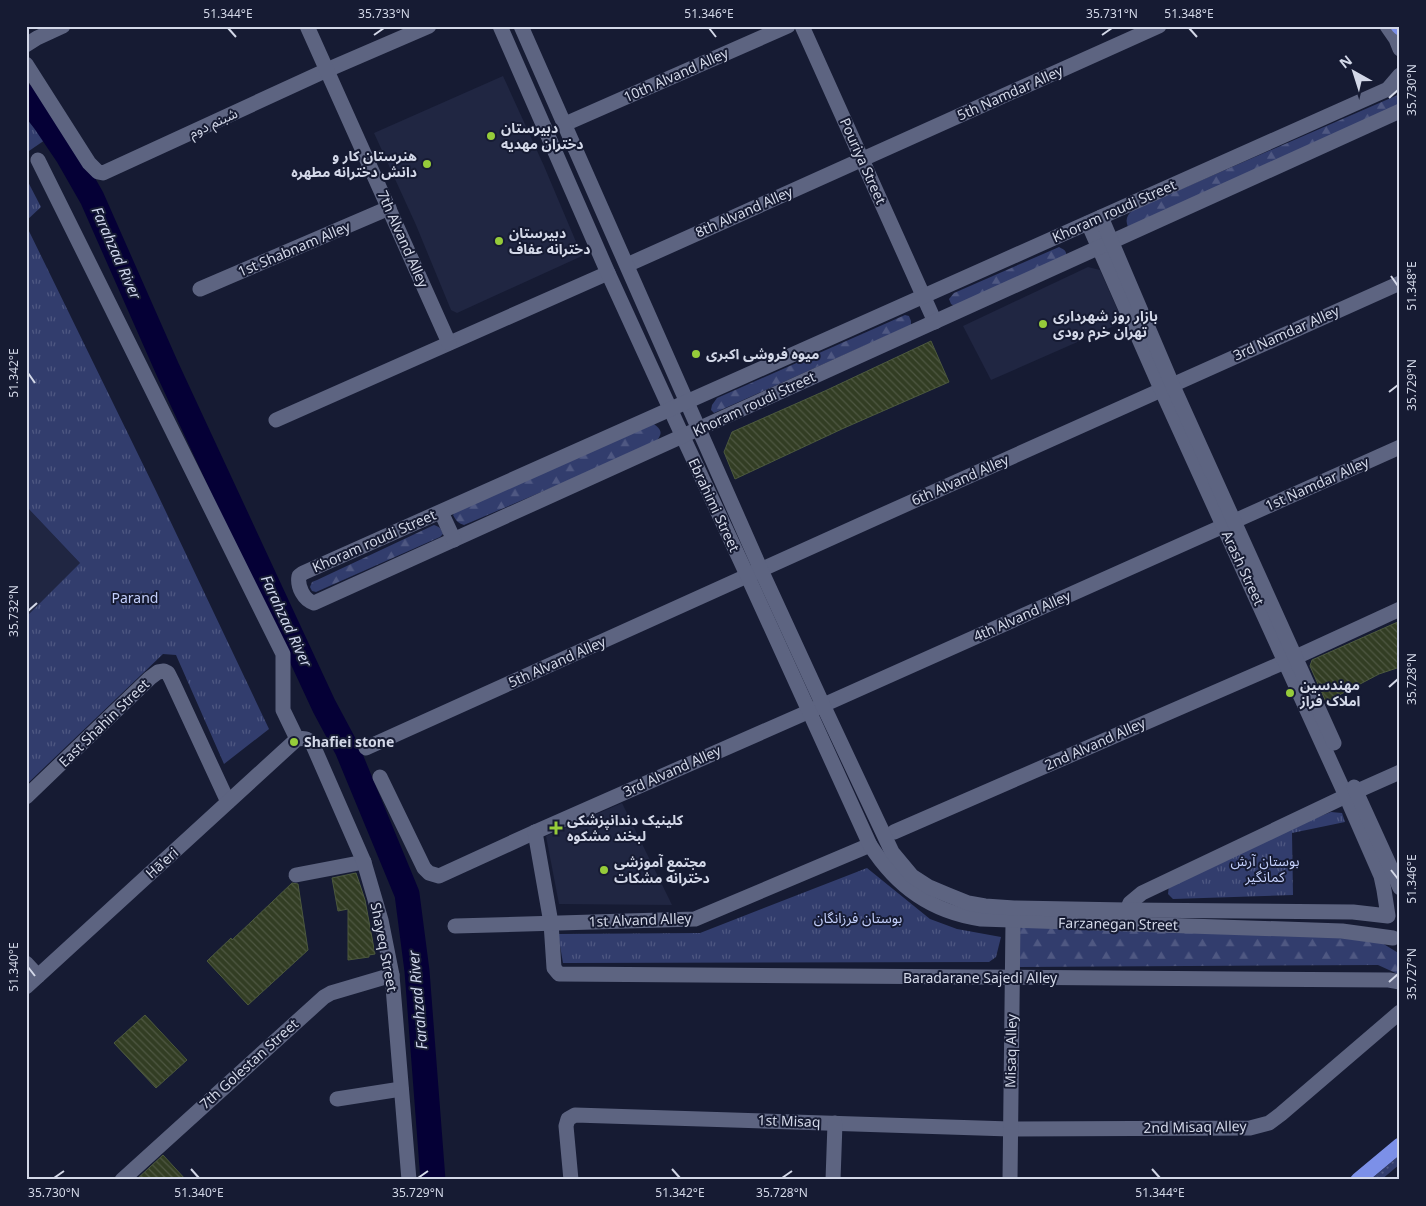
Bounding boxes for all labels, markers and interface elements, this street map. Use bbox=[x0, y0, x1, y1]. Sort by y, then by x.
text: 51.344°E bbox=[203, 5, 253, 22]
text: 35.733°N bbox=[358, 5, 410, 22]
text: 51.346°E bbox=[684, 5, 734, 22]
text: 35.731°N bbox=[1086, 5, 1138, 22]
text: 51.348°E bbox=[1164, 5, 1214, 22]
street label: 10th Alvand Alley bbox=[620, 43, 732, 106]
north arrow bbox=[1328, 48, 1378, 98]
text: N bbox=[1335, 51, 1356, 72]
street label: 5th Namdar Alley bbox=[954, 60, 1066, 124]
text: 35.730°N bbox=[1403, 64, 1420, 116]
street label: شبنم دوم bbox=[185, 103, 241, 144]
street label: Pouriya Street bbox=[836, 115, 891, 207]
place label: دبیرستان دختران مهدیه bbox=[501, 118, 584, 153]
marker: دبیرستان دختران مهدیه bbox=[485, 130, 497, 142]
place label: هنرستان کار و دانش دخترانه مطهره bbox=[291, 146, 417, 181]
marker: هنرستان کار و دانش دخترانه مطهره bbox=[421, 158, 433, 170]
street label: Khoram roudi Street bbox=[1049, 175, 1179, 246]
street label: 8th Alvand Alley bbox=[692, 181, 796, 242]
street label: 7th Alvand Alley bbox=[373, 187, 434, 291]
water label: Farahzad River bbox=[88, 203, 147, 303]
street label: 1st Shabnam Alley bbox=[235, 216, 354, 281]
place label: دبیرستان دخترانه عفاف bbox=[509, 223, 590, 258]
marker: دبیرستان دخترانه عفاف bbox=[493, 235, 505, 247]
text: 51.348°E bbox=[1403, 261, 1420, 311]
street label: 3rd Namdar Alley bbox=[1230, 300, 1343, 364]
place label: بازار روز شهرداری تهران خرم رودی bbox=[1053, 306, 1158, 343]
marker: بازار روز شهرداری تهران خرم رودی bbox=[1037, 318, 1049, 330]
place label: میوه فروشی اکبری bbox=[706, 344, 819, 363]
text: 51.342°E bbox=[5, 348, 22, 398]
marker: میوه فروشی اکبری bbox=[690, 348, 702, 360]
text: 35.729°N bbox=[1403, 359, 1420, 411]
street label: Khoram roudi Street bbox=[689, 367, 818, 440]
street label: 6th Alvand Alley bbox=[908, 449, 1012, 510]
street label: 1st Namdar Alley bbox=[1262, 452, 1373, 515]
street label: Ebrahimi Street bbox=[684, 455, 745, 555]
street label: Khoram roudi Street bbox=[309, 505, 439, 576]
street label: Arash Street bbox=[1218, 527, 1269, 608]
water label: Farahzad River bbox=[257, 571, 317, 671]
text: 35.732°N bbox=[5, 585, 22, 637]
street label: 4th Alvand Alley bbox=[970, 585, 1074, 646]
park label: Parand bbox=[112, 588, 158, 607]
street label: 5th Alvand Alley bbox=[505, 631, 609, 692]
text: 35.728°N bbox=[1403, 653, 1420, 705]
street label: East Shahin Street bbox=[54, 675, 153, 771]
place label: مهندسین املاک فراز bbox=[1299, 675, 1361, 710]
marker: مهندسین املاک فراز bbox=[1284, 687, 1296, 699]
street label: 2nd Alvand Alley bbox=[1041, 712, 1149, 774]
place label: Shafiei stone bbox=[304, 732, 394, 751]
marker: Shafiei stone bbox=[288, 736, 300, 748]
street label: 3rd Alvand Alley bbox=[620, 740, 724, 801]
place label: کلینیک دندانپزشکی لبخند مشکوه bbox=[567, 810, 684, 845]
marker: کلینیک دندانپزشکی لبخند مشکوه bbox=[549, 821, 563, 835]
street label: Hā'eri bbox=[141, 843, 182, 882]
park label: بوستان آرش کمانگیر bbox=[1231, 851, 1300, 886]
place label: مجتمع آموزشی دخترانه مشکات bbox=[614, 852, 710, 887]
text: 51.346°E bbox=[1403, 854, 1420, 904]
marker: مجتمع آموزشی دخترانه مشکات bbox=[598, 864, 610, 876]
street label: Shayeq Street bbox=[367, 901, 402, 993]
street label: 1st Alvand Alley bbox=[588, 908, 693, 931]
park label: بوستان فرزانگان bbox=[814, 908, 902, 927]
street label: Farzanegan Street bbox=[1058, 913, 1178, 934]
text: 51.340°E bbox=[5, 942, 22, 992]
text: 35.727°N bbox=[1403, 948, 1420, 1000]
water label: Farahzad River bbox=[403, 949, 431, 1050]
street label: Baradarane Sajedi Alley bbox=[903, 968, 1058, 987]
street label: Misaq Alley bbox=[1000, 1013, 1021, 1088]
street label: 7th Golestan Street bbox=[195, 1014, 302, 1113]
street label: 1st Misaq bbox=[757, 1110, 821, 1131]
street label: 2nd Misaq Alley bbox=[1143, 1116, 1247, 1137]
text: 35.730°N bbox=[28, 1184, 80, 1201]
text: 51.340°E bbox=[174, 1184, 224, 1201]
text: 35.729°N bbox=[392, 1184, 444, 1201]
text: 51.342°E bbox=[655, 1184, 705, 1201]
text: 35.728°N bbox=[756, 1184, 808, 1201]
text: 51.344°E bbox=[1135, 1184, 1185, 1201]

